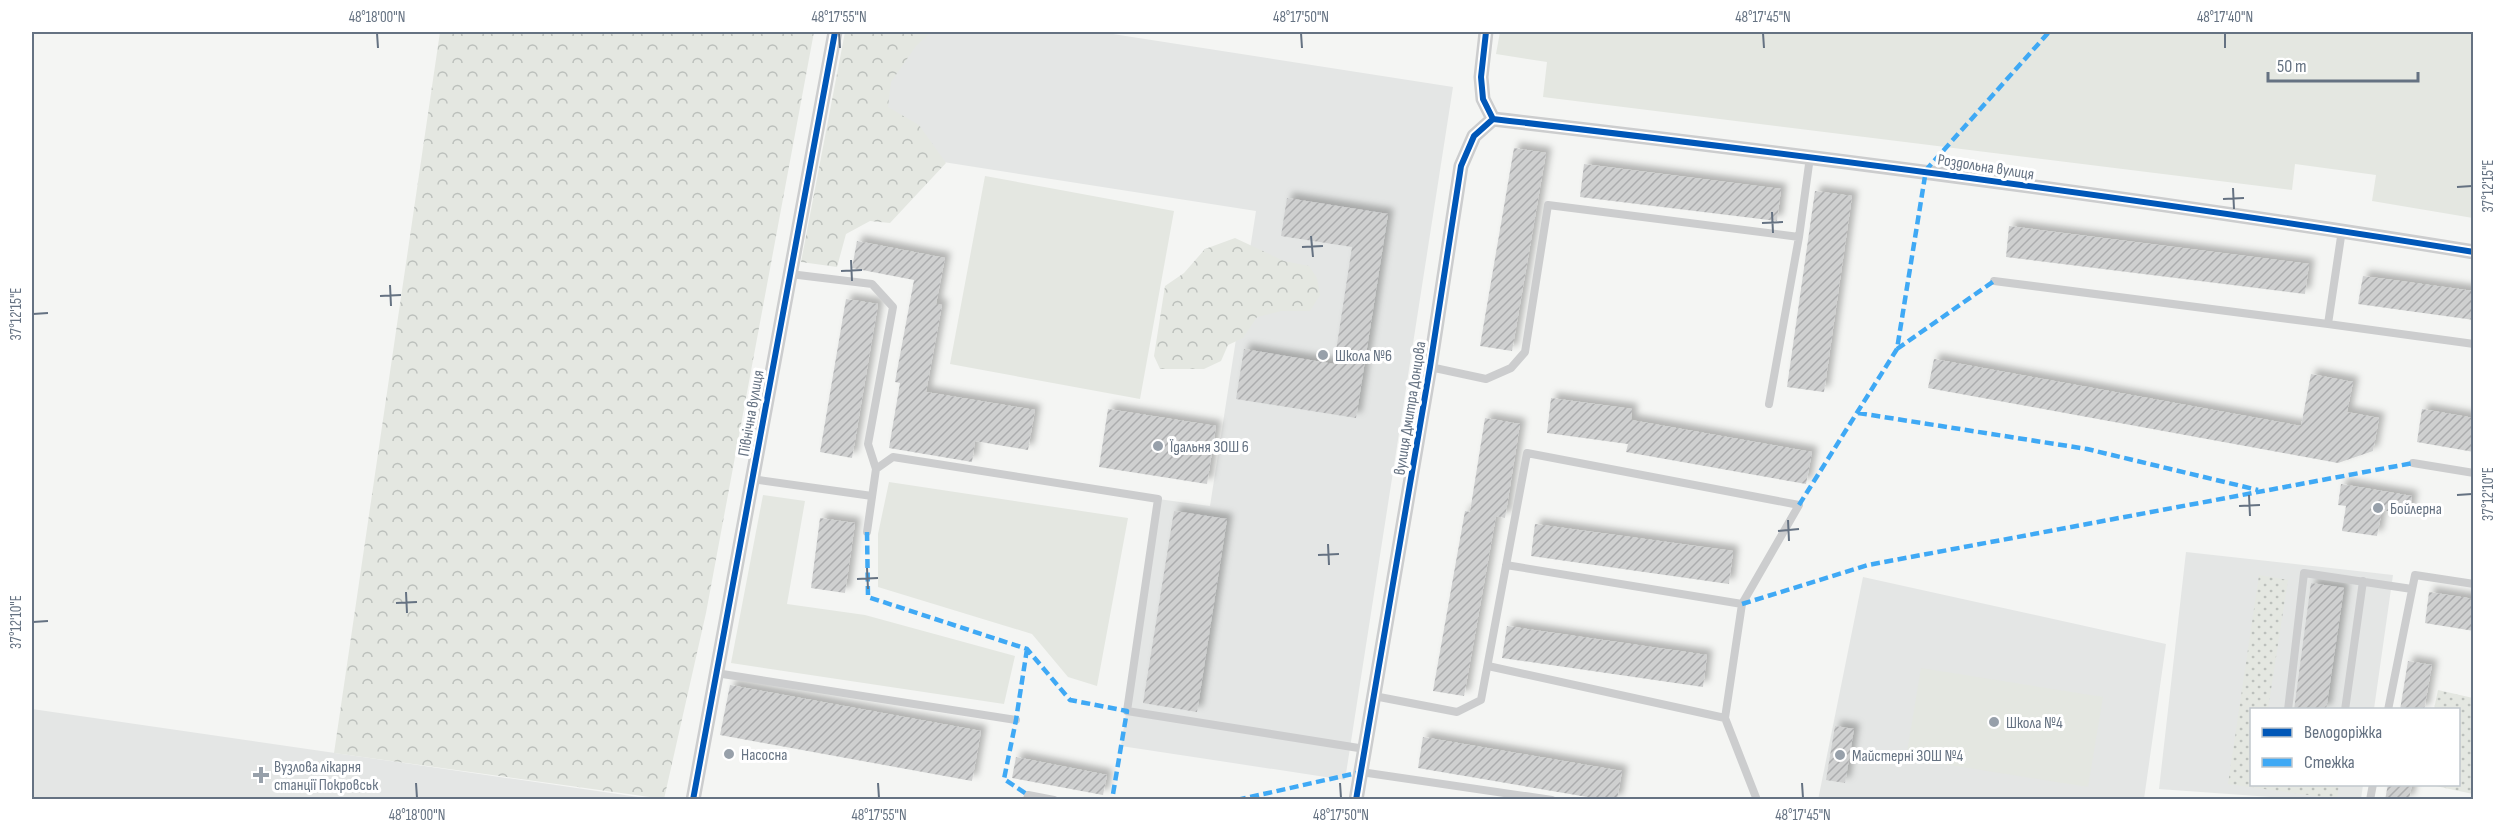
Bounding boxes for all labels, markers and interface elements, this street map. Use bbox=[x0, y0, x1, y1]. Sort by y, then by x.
text: 48°18'00"N bbox=[349, 8, 405, 27]
text: 48°17'55"N bbox=[811, 8, 867, 27]
text: 48°17'50"N bbox=[1273, 8, 1329, 27]
text: 48°17'45"N bbox=[1735, 8, 1791, 27]
text: 48°17'40"N bbox=[2197, 8, 2253, 27]
scale bar bbox=[2268, 45, 2418, 83]
text: 50 m bbox=[2277, 56, 2307, 77]
street label: Роздольна вулиця bbox=[1936, 150, 2035, 184]
text: 37°12'15"E bbox=[2479, 159, 2498, 213]
text: 37°12'15"E bbox=[7, 287, 26, 341]
street label: вулиця Дмитра Донцова bbox=[1391, 340, 1430, 477]
place label: Школа №6 bbox=[1335, 347, 1392, 366]
marker: Школа №6 bbox=[1316, 348, 1330, 362]
street label: Північна вулиця bbox=[735, 369, 768, 458]
place label: Їдальня ЗОШ 6 bbox=[1169, 438, 1249, 457]
marker: Їдальня ЗОШ 6 bbox=[1151, 439, 1165, 453]
text: 37°12'10"E bbox=[2479, 467, 2498, 521]
place label: Бойлерна bbox=[2390, 500, 2442, 519]
marker: Бойлерна bbox=[2371, 501, 2385, 515]
text: 37°12'10"E bbox=[7, 595, 26, 649]
legend bbox=[2250, 708, 2460, 786]
place label: Школа №4 bbox=[2006, 714, 2063, 733]
marker: Школа №4 bbox=[1987, 715, 2001, 729]
text: Велодоріжка bbox=[2304, 722, 2382, 743]
place label: Насосна bbox=[741, 746, 787, 765]
marker: Насосна bbox=[722, 747, 736, 761]
place label: Майстерні ЗОШ №4 bbox=[1852, 747, 1964, 766]
marker: Майстерні ЗОШ №4 bbox=[1833, 748, 1847, 762]
text: Стежка bbox=[2304, 752, 2355, 773]
place label: Вузлова лікарня станції Покровськ bbox=[274, 758, 379, 795]
marker: Вузлова лікарня станції Покровськ bbox=[252, 766, 270, 784]
text: 48°18'00"N bbox=[389, 806, 445, 825]
text: 48°17'55"N bbox=[851, 806, 907, 825]
text: 48°17'50"N bbox=[1313, 806, 1369, 825]
text: 48°17'45"N bbox=[1775, 806, 1831, 825]

